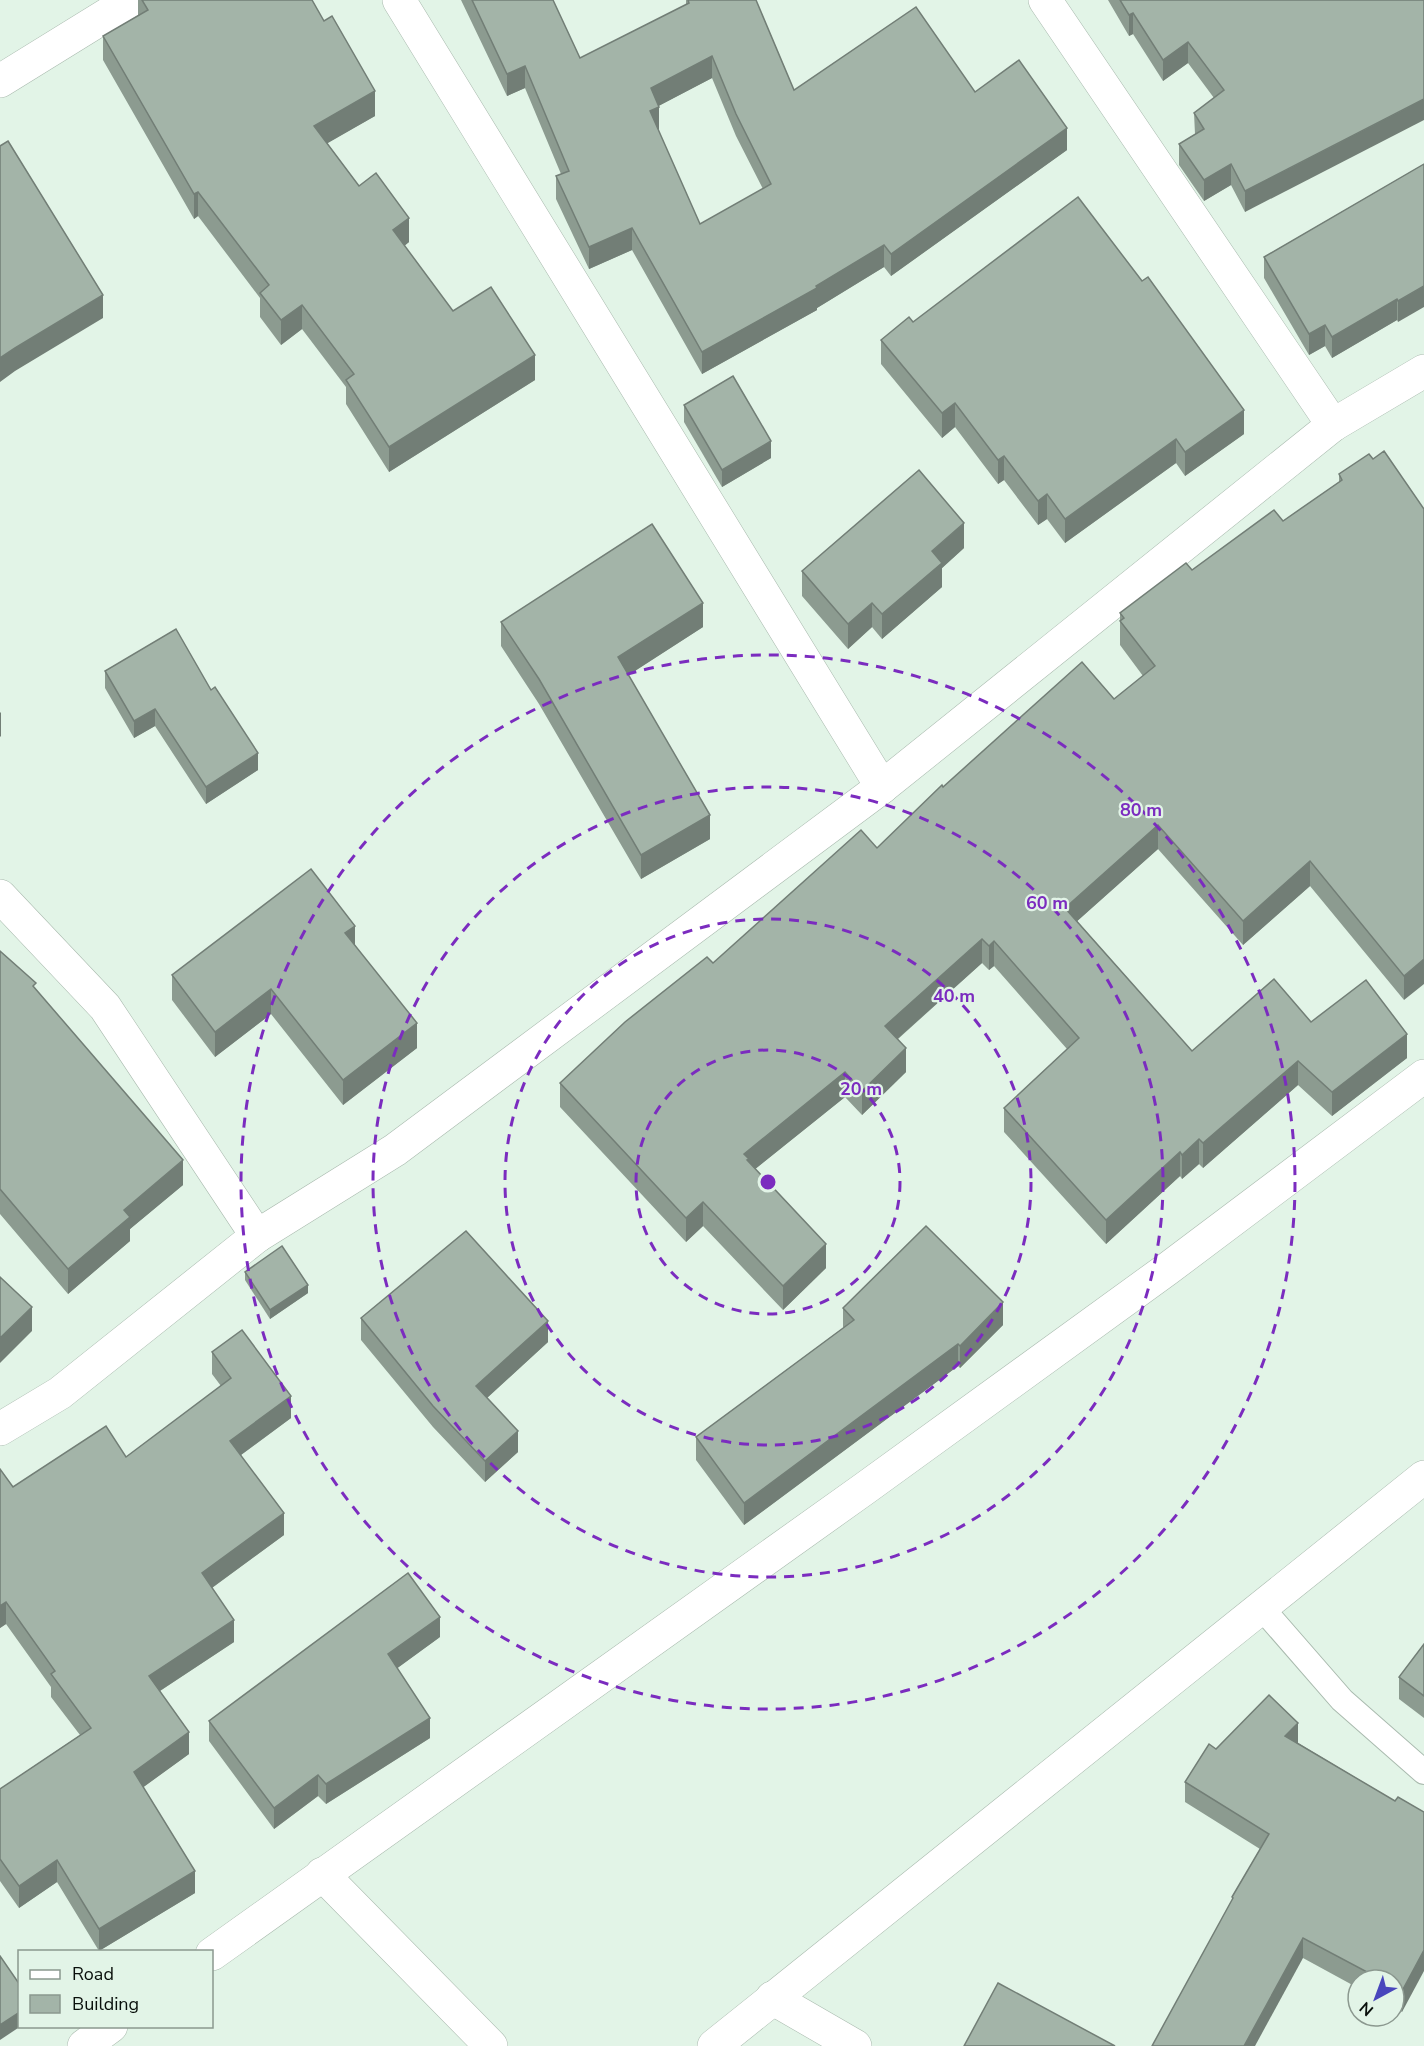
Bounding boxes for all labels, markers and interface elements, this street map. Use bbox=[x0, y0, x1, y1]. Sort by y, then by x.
text: 80 m bbox=[1120, 798, 1162, 822]
text: 60 m bbox=[1026, 891, 1068, 915]
text: 40 m bbox=[933, 984, 975, 1008]
text: 20 m bbox=[840, 1077, 882, 1101]
centre of rings bbox=[758, 1172, 778, 1192]
legend bbox=[18, 1950, 213, 2028]
text: Road bbox=[72, 1962, 114, 1986]
north arrow bbox=[1346, 1968, 1406, 2028]
text: Building bbox=[72, 1992, 139, 2016]
text: N bbox=[1355, 1996, 1379, 2021]

